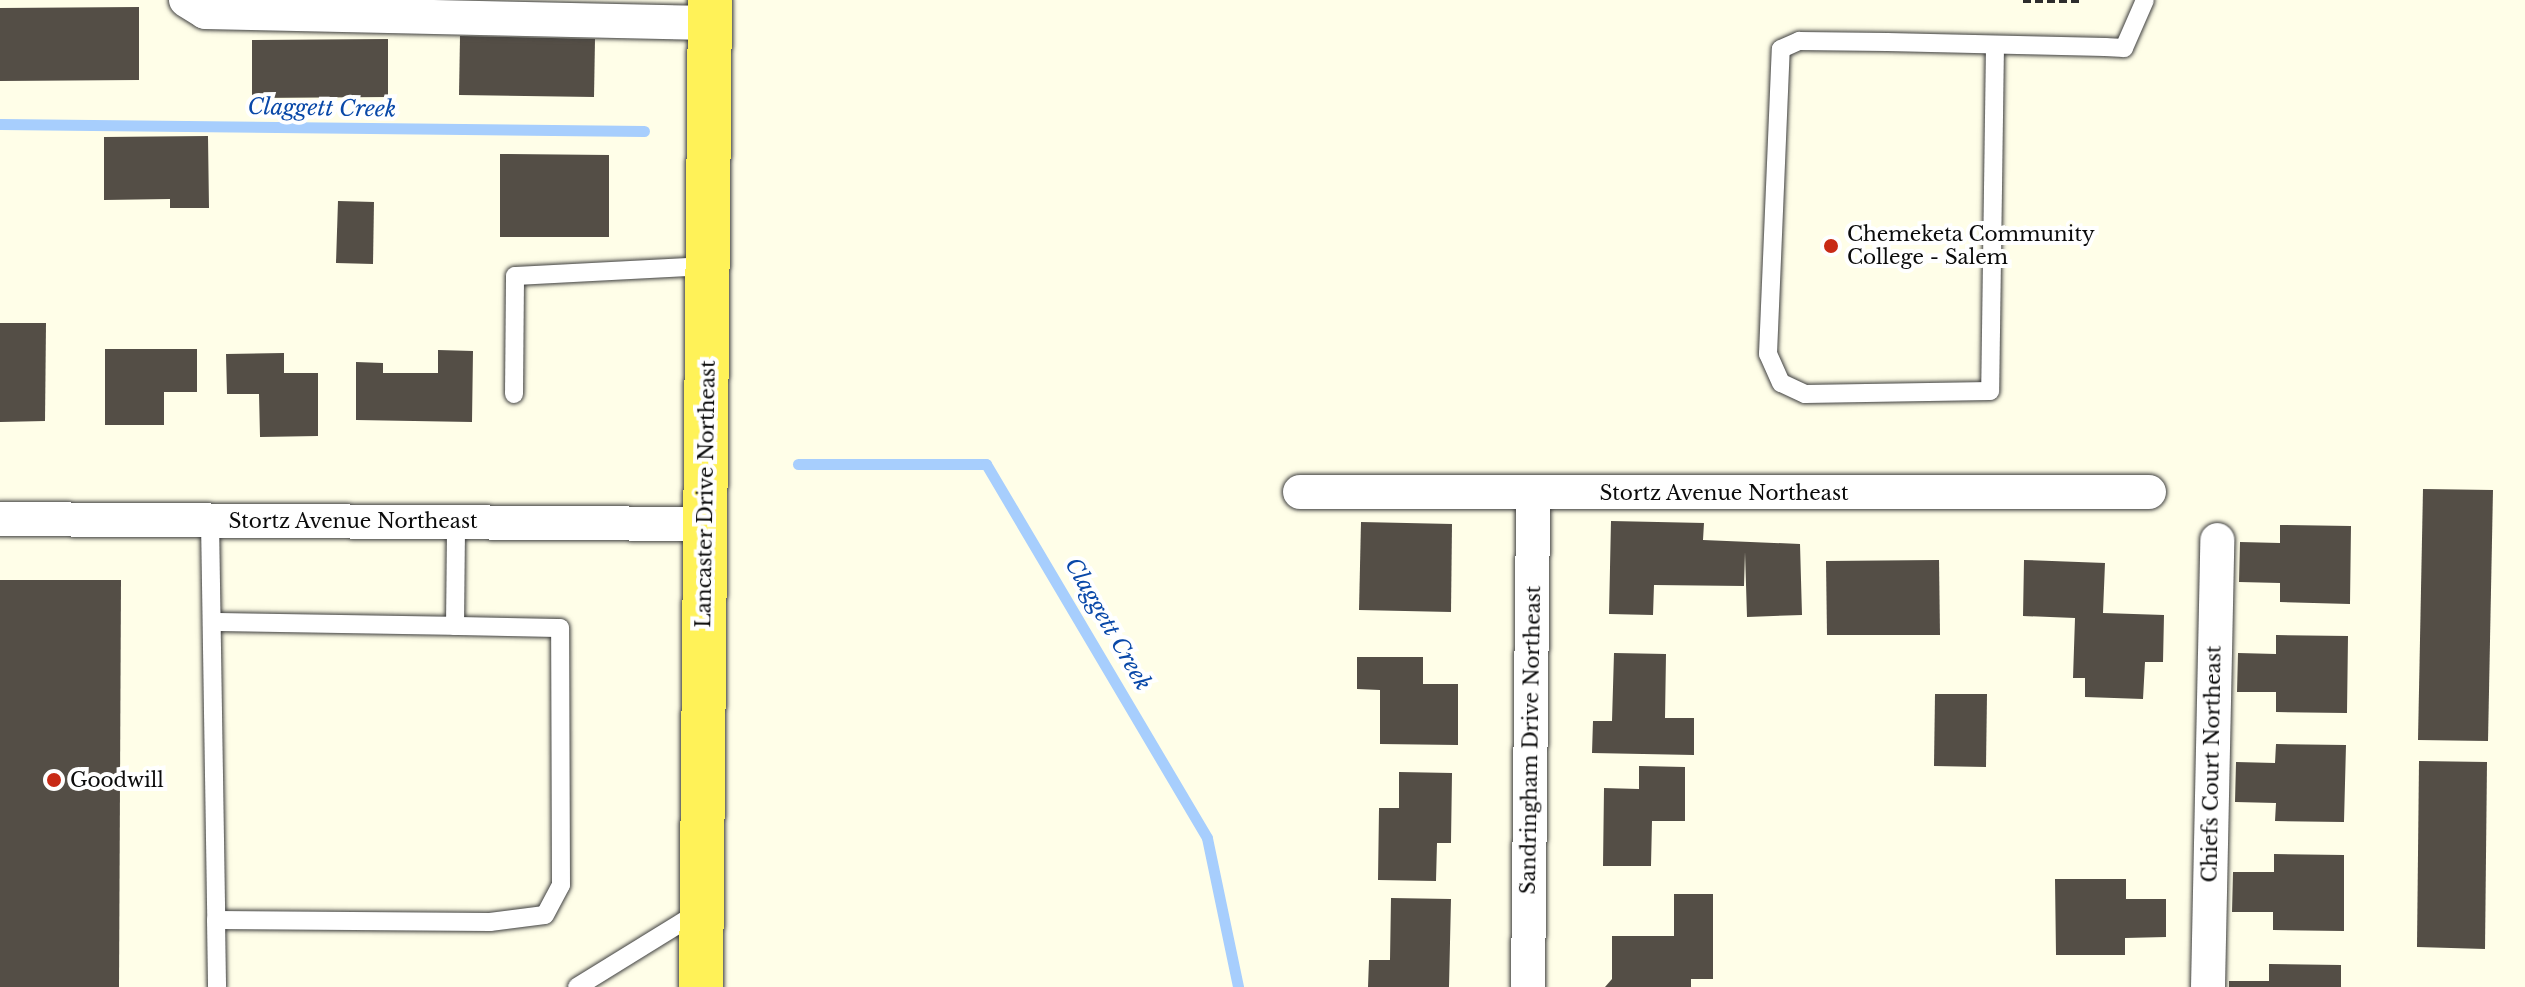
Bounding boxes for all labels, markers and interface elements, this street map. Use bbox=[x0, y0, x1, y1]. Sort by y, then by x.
water label: Claggett Creek bbox=[247, 94, 397, 122]
place label: Chemeketa Community College - Salem bbox=[1847, 222, 2095, 269]
marker: Chemeketa Community College - Salem bbox=[1822, 237, 1840, 255]
street label: Lancaster Drive Northeast bbox=[692, 360, 720, 628]
street label: Stortz Avenue Northeast bbox=[1599, 481, 1849, 505]
street label: Stortz Avenue Northeast bbox=[228, 509, 478, 533]
water label: Claggett Creek bbox=[1059, 553, 1157, 695]
street label: Sandringham Drive Northeast bbox=[1516, 585, 1546, 895]
street label: Chiefs Court Northeast bbox=[2198, 645, 2226, 883]
place label: Goodwill bbox=[70, 768, 164, 792]
marker: Goodwill bbox=[45, 771, 63, 789]

